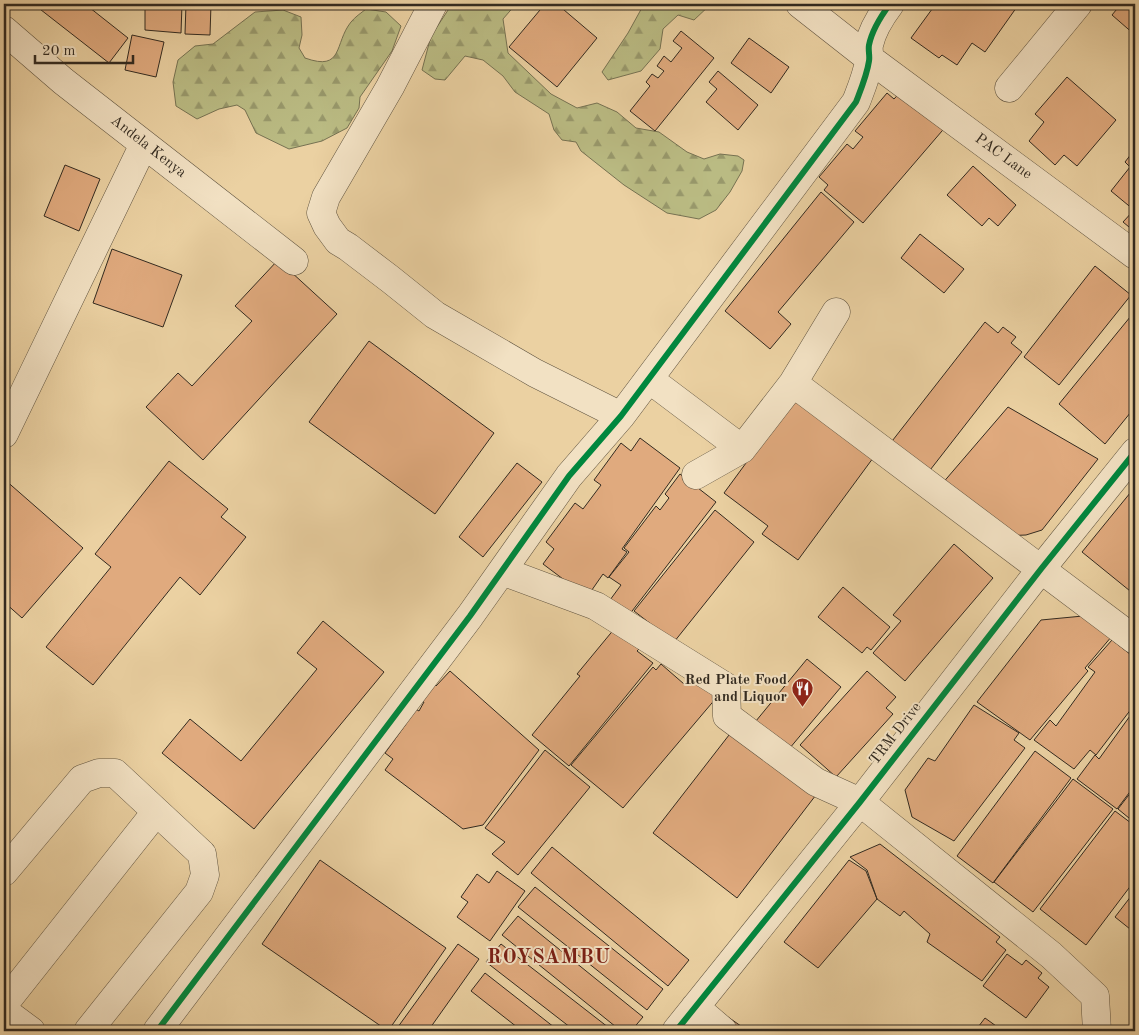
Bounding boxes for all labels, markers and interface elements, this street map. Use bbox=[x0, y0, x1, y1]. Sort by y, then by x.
scale bar bbox=[35, 32, 132, 64]
text: 20 m bbox=[42, 44, 76, 59]
street label: Andela Kenya bbox=[107, 113, 189, 181]
street label: PAC Lane bbox=[972, 131, 1034, 183]
place label: Red Plate Food and Liquor bbox=[685, 673, 787, 705]
restaurant icon: Red Plate Food and Liquor bbox=[791, 677, 815, 708]
street label: TRM Drive bbox=[867, 700, 925, 768]
district label: ROYSAMBU bbox=[487, 948, 611, 968]

